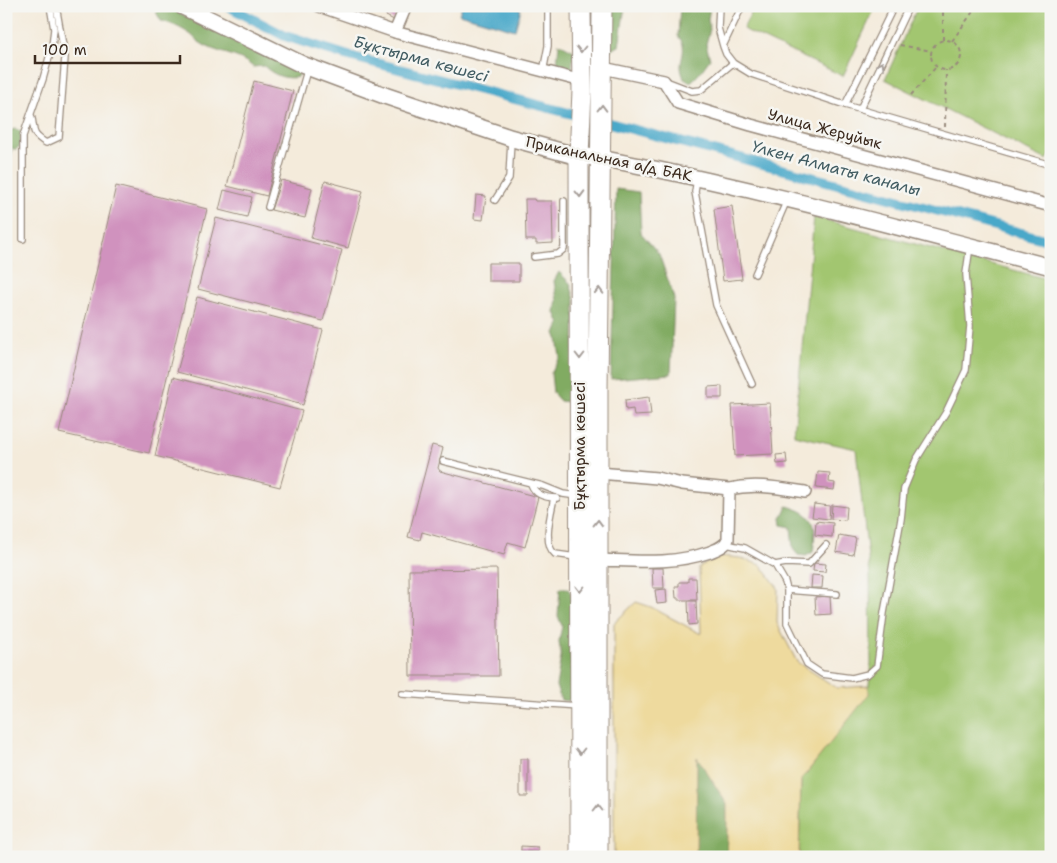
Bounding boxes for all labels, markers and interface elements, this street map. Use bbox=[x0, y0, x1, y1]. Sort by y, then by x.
water label: Бұқтырма көшесі bbox=[351, 31, 491, 87]
scale bar bbox=[35, 32, 180, 64]
text: 100 m bbox=[42, 40, 87, 60]
one-way arrow bbox=[576, 45, 586, 53]
one-way arrow bbox=[875, 61, 885, 70]
one-way arrow bbox=[596, 103, 607, 111]
street label: Улица Жеруйык bbox=[766, 104, 884, 154]
street label: Приканальная а/д БАК bbox=[524, 132, 694, 186]
water label: Үлкен Алматы каналы bbox=[749, 135, 923, 201]
one-way arrow bbox=[575, 190, 585, 198]
one-way arrow bbox=[594, 286, 604, 294]
one-way arrow bbox=[575, 352, 585, 360]
street label: Бұқтырма көшесі bbox=[570, 381, 590, 511]
one-way arrow bbox=[593, 519, 603, 526]
one-way arrow bbox=[575, 585, 585, 593]
one-way arrow bbox=[575, 748, 585, 755]
one-way arrow bbox=[593, 804, 603, 812]

